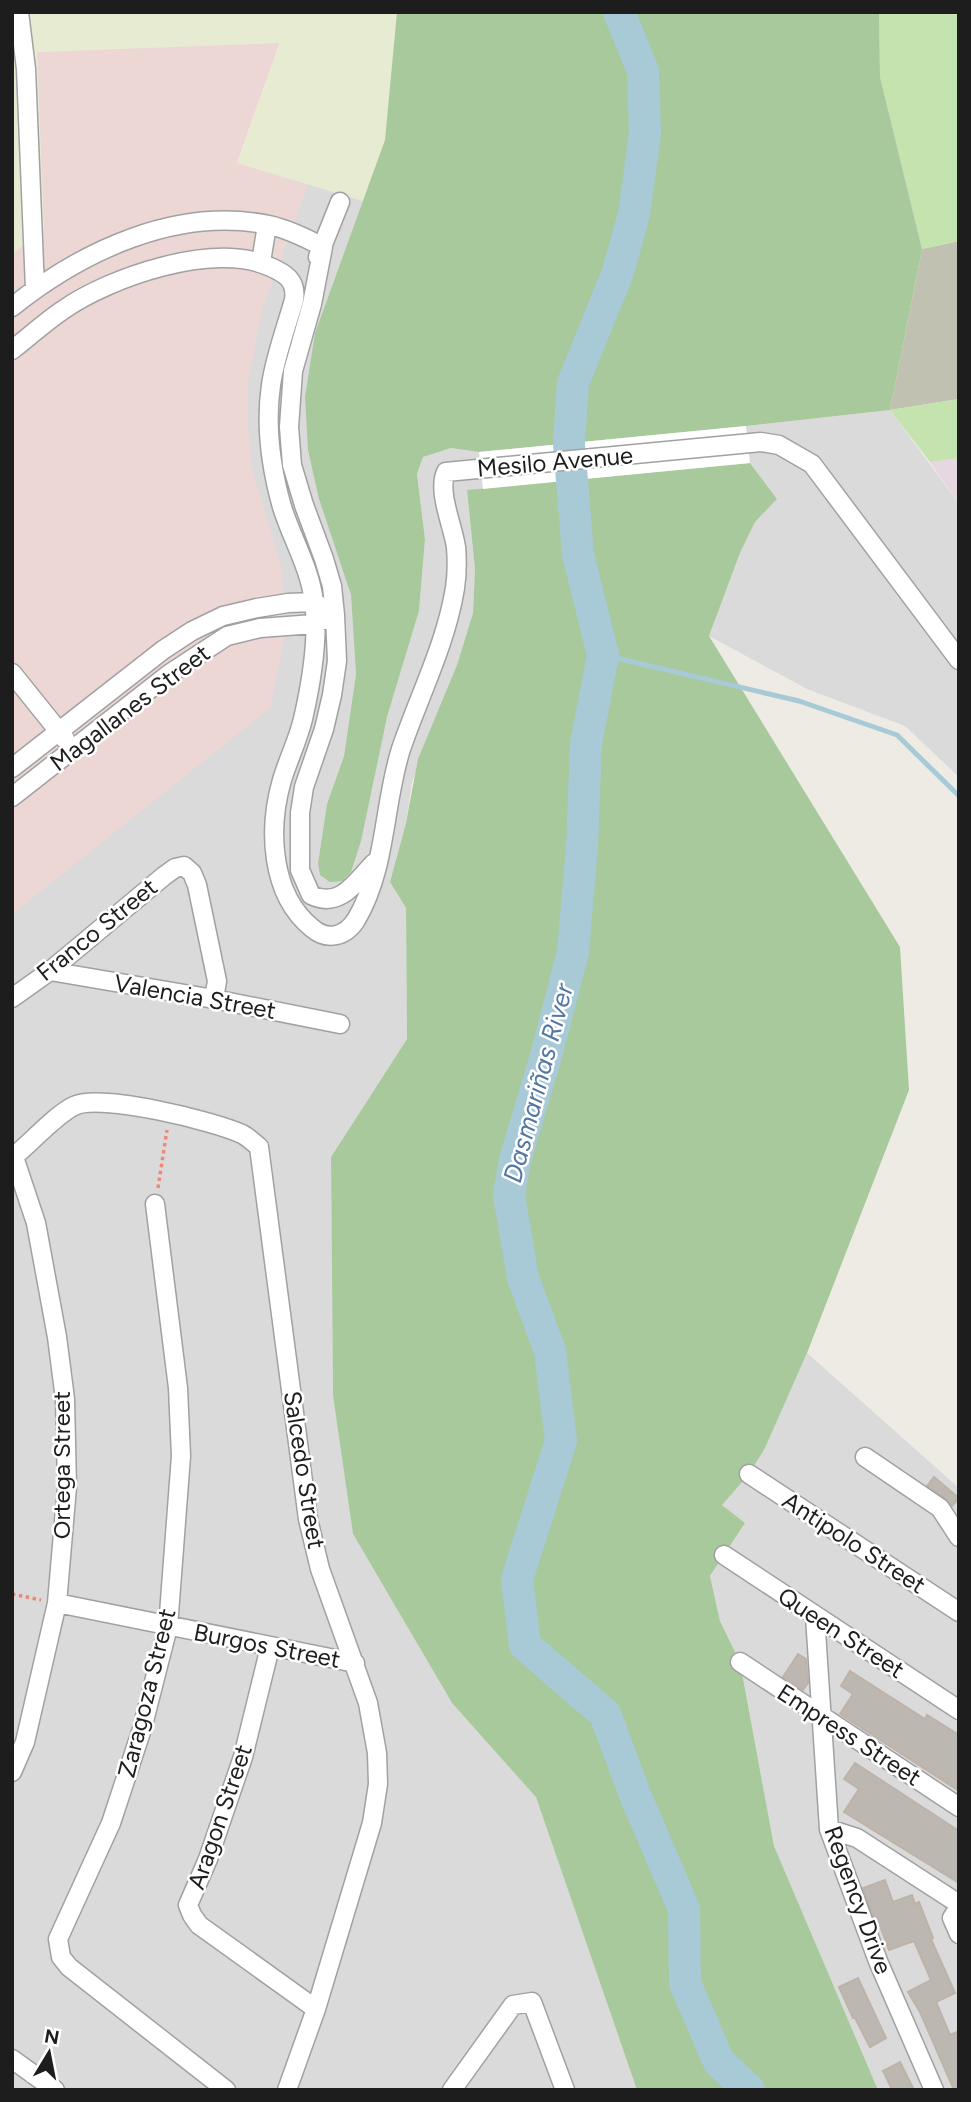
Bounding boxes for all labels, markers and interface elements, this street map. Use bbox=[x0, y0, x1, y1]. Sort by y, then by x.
street label: Mesilo Avenue bbox=[476, 440, 634, 483]
street label: Magallanes Street bbox=[44, 638, 215, 777]
street label: Franco Street bbox=[31, 872, 163, 987]
street label: Valencia Street bbox=[112, 968, 278, 1025]
water label: Dasmariñas River bbox=[496, 979, 580, 1186]
street label: Salcedo Street bbox=[278, 1389, 331, 1551]
street label: Ortega Street bbox=[47, 1391, 76, 1539]
street label: Antipolo Street bbox=[777, 1486, 931, 1600]
street label: Queen Street bbox=[773, 1581, 910, 1684]
street label: Zaragoza Street bbox=[112, 1605, 182, 1780]
street label: Burgos Street bbox=[191, 1617, 343, 1674]
street label: Empress Street bbox=[772, 1677, 927, 1792]
street label: Aragon Street bbox=[181, 1741, 258, 1893]
street label: Regency Drive bbox=[818, 1822, 899, 1978]
north arrow bbox=[14, 2018, 84, 2088]
text: N bbox=[43, 2024, 61, 2049]

